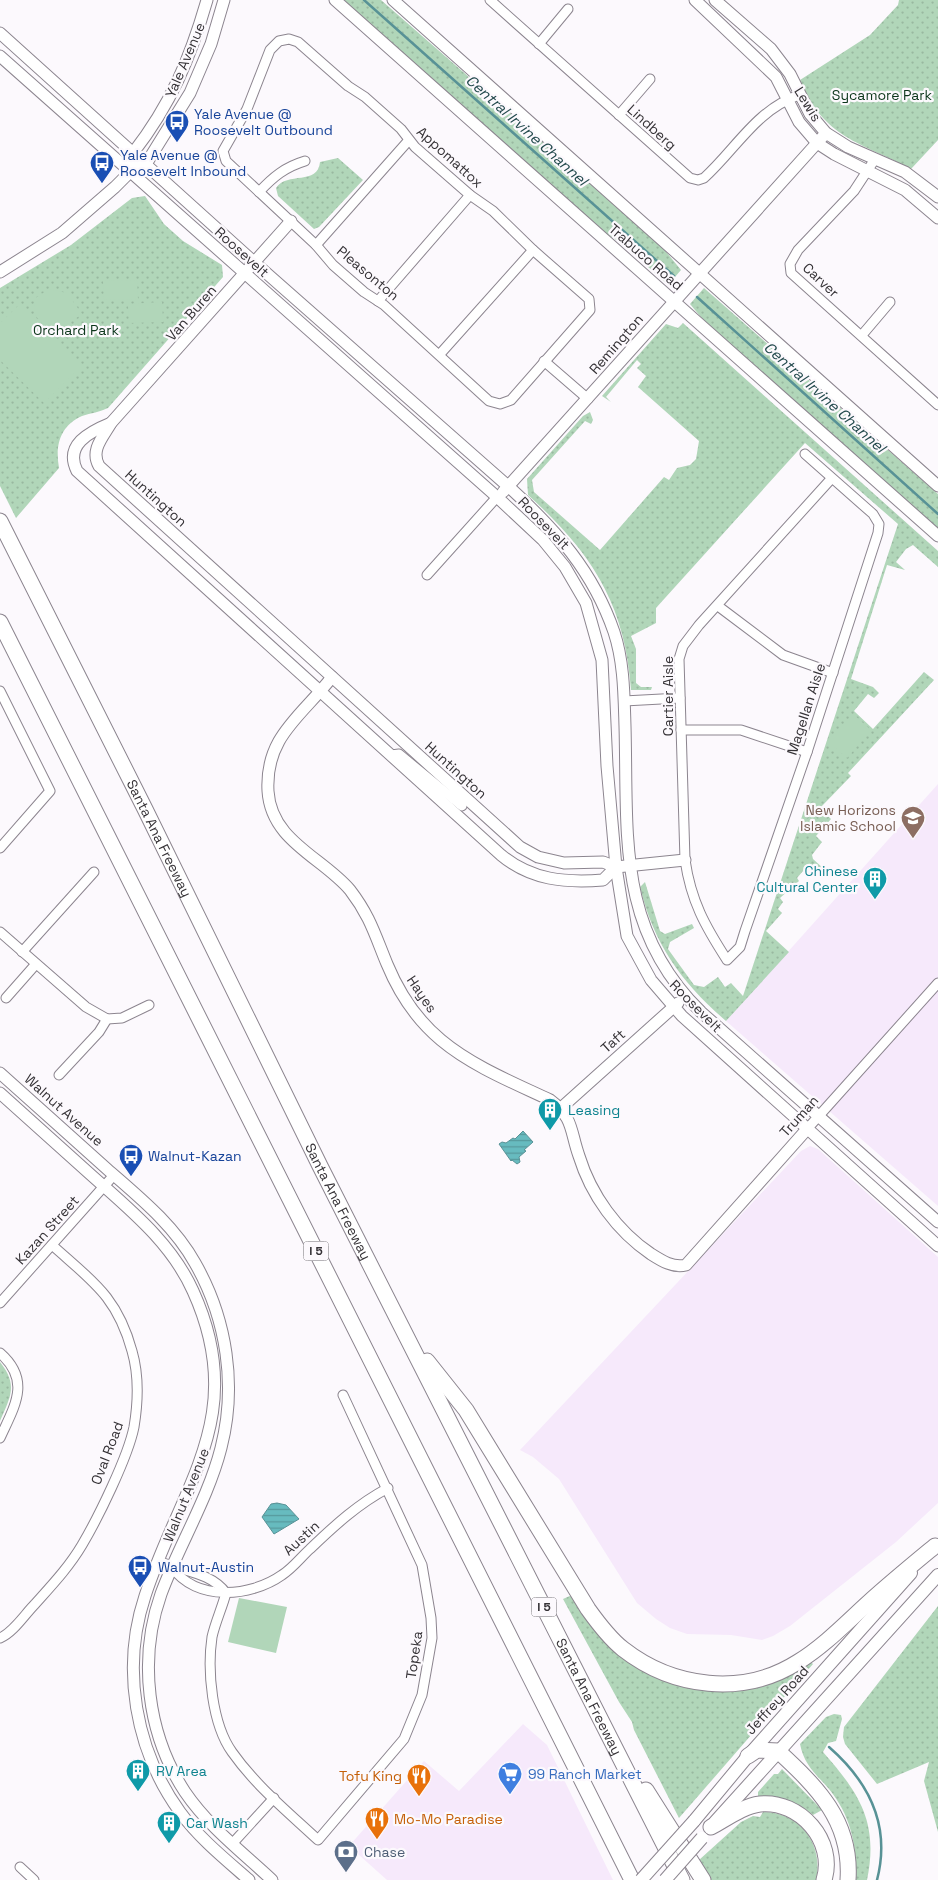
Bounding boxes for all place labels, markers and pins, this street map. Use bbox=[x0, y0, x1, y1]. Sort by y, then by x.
place label: Yale Avenue @ Roosevelt Outbound bbox=[194, 105, 333, 139]
bus stop icon: Yale Avenue @ Roosevelt Outbound bbox=[164, 109, 190, 143]
place label: Yale Avenue @ Roosevelt Inbound bbox=[120, 146, 246, 180]
bus stop icon: Yale Avenue @ Roosevelt Inbound bbox=[89, 150, 115, 184]
place label: New Horizons Islamic School bbox=[800, 801, 896, 835]
school or university icon: New Horizons Islamic School bbox=[900, 805, 926, 839]
place label: Chinese Cultural Center bbox=[756, 862, 858, 896]
building icon: Chinese Cultural Center bbox=[862, 866, 888, 900]
building icon: Leasing bbox=[537, 1097, 563, 1131]
place label: Leasing bbox=[568, 1101, 620, 1119]
bus stop icon: Walnut-Kazan bbox=[118, 1143, 144, 1177]
place label: Walnut-Kazan bbox=[148, 1147, 242, 1165]
bus stop icon: Walnut-Austin bbox=[127, 1554, 153, 1588]
place label: Walnut-Austin bbox=[158, 1558, 254, 1576]
building icon: RV Area bbox=[125, 1758, 151, 1792]
supermarket icon: 99 Ranch Market bbox=[497, 1761, 523, 1795]
place label: RV Area bbox=[156, 1762, 207, 1780]
restaurant icon: Tofu King bbox=[406, 1763, 432, 1797]
place label: 99 Ranch Market bbox=[528, 1765, 642, 1783]
place label: Tofu King bbox=[339, 1767, 402, 1785]
restaurant icon: Mo-Mo Paradise bbox=[364, 1806, 390, 1840]
building icon: Car Wash bbox=[156, 1810, 182, 1844]
place label: Mo-Mo Paradise bbox=[394, 1810, 503, 1828]
place label: Car Wash bbox=[186, 1814, 248, 1832]
bank icon: Chase bbox=[333, 1839, 359, 1873]
place label: Chase bbox=[364, 1843, 405, 1861]

